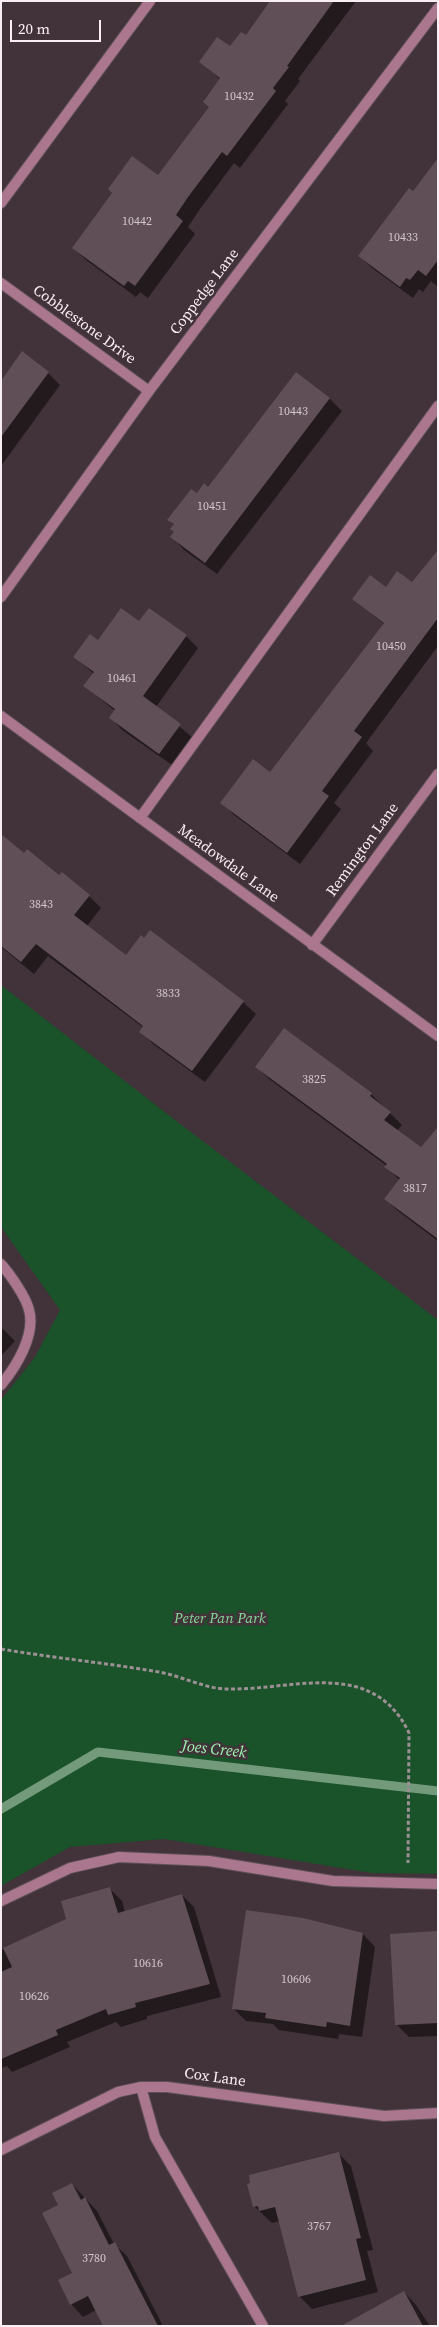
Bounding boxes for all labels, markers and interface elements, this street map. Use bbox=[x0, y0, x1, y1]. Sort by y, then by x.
scale bar bbox=[12, 10, 104, 42]
text: 20 m bbox=[18, 18, 50, 39]
house number: 10432 bbox=[224, 90, 254, 104]
house number: 10442 bbox=[122, 215, 152, 229]
house number: 10433 bbox=[388, 231, 418, 245]
street label: Coppedge Lane bbox=[167, 245, 243, 339]
street label: Cobblestone Drive bbox=[29, 282, 139, 368]
house number: 10443 bbox=[278, 405, 308, 419]
house number: 10451 bbox=[197, 500, 227, 514]
house number: 10450 bbox=[376, 640, 406, 654]
house number: 10461 bbox=[107, 672, 137, 686]
street label: Remington Lane bbox=[323, 800, 403, 900]
street label: Meadowdale Lane bbox=[174, 821, 282, 907]
house number: 3843 bbox=[29, 898, 53, 912]
house number: 3833 bbox=[156, 987, 180, 1001]
house number: 3825 bbox=[302, 1073, 326, 1087]
house number: 3817 bbox=[403, 1182, 427, 1196]
park label: Peter Pan Park bbox=[174, 1610, 266, 1628]
water label: Joes Creek bbox=[181, 1737, 247, 1763]
house number: 10616 bbox=[133, 1957, 163, 1971]
house number: 10606 bbox=[281, 1973, 311, 1987]
house number: 10626 bbox=[19, 1990, 49, 2004]
street label: Cox Lane bbox=[183, 2065, 247, 2091]
house number: 3767 bbox=[307, 2220, 331, 2234]
house number: 3780 bbox=[82, 2252, 106, 2266]

